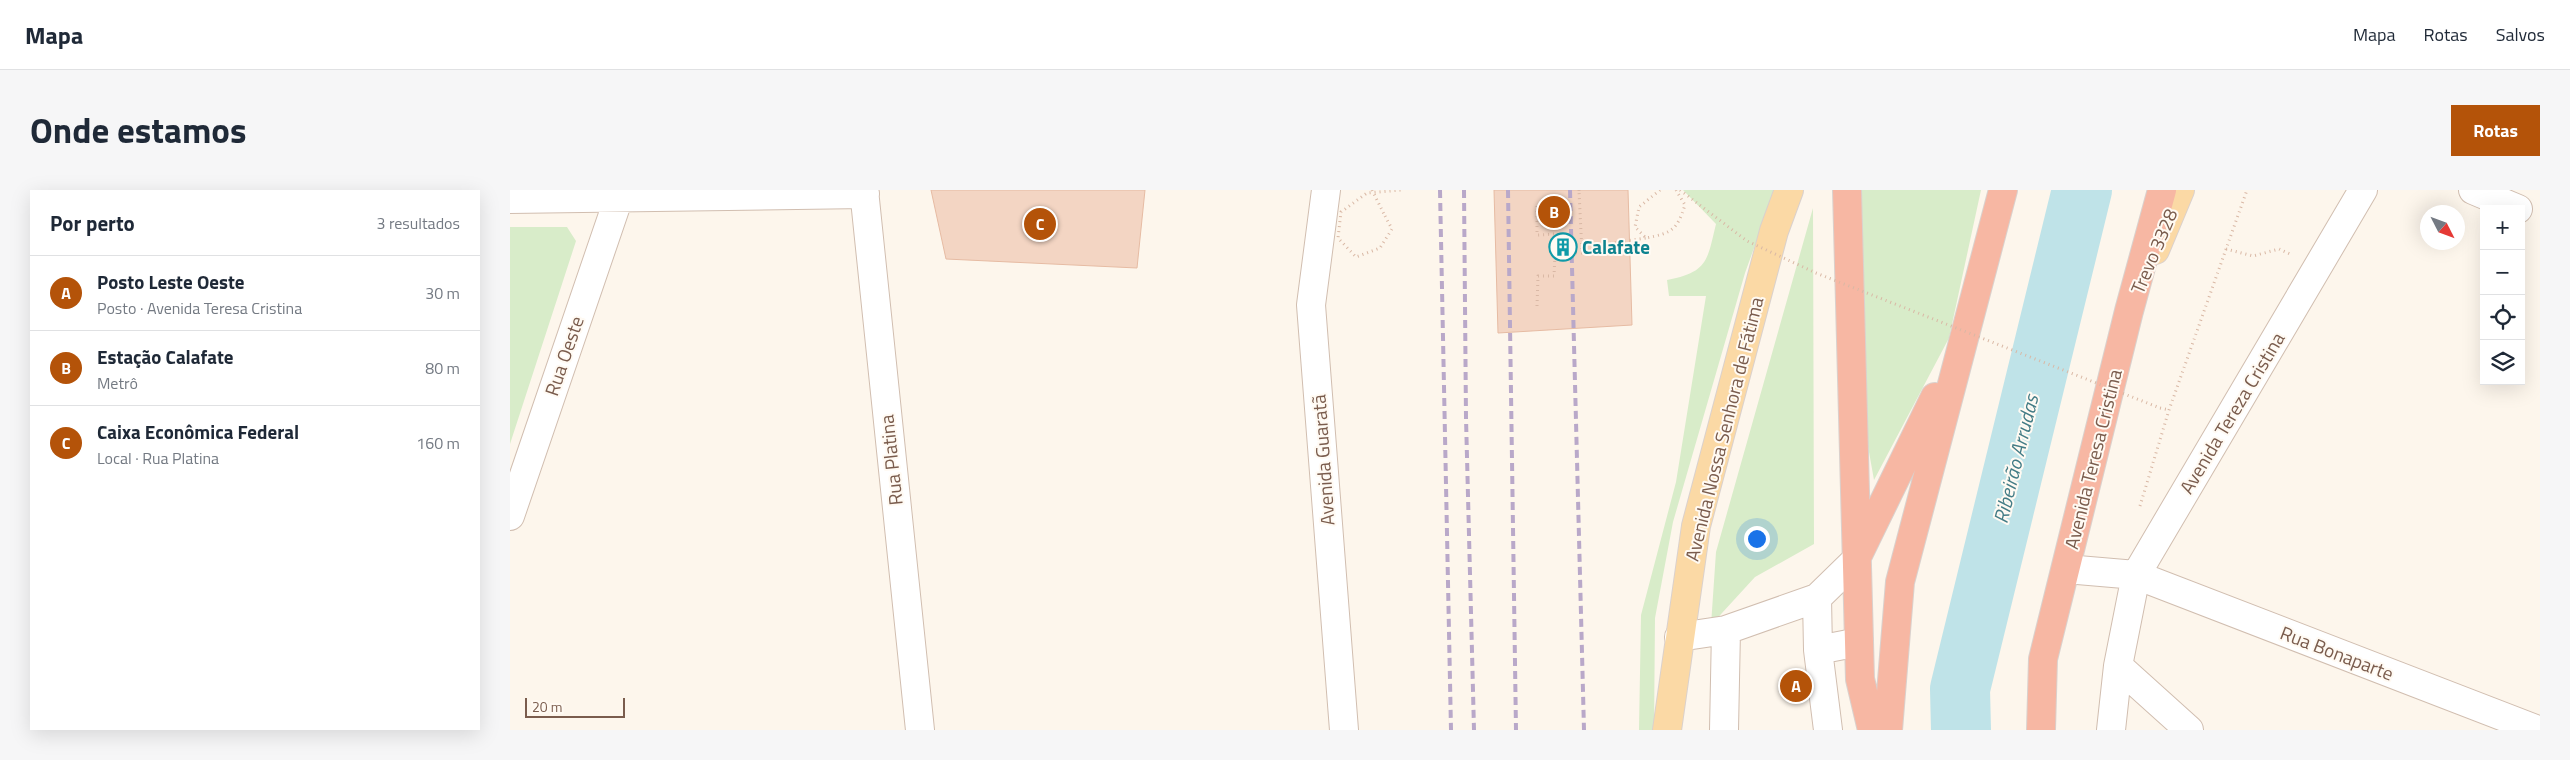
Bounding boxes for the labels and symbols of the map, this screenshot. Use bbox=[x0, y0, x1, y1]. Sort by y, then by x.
pin: B bbox=[1538, 193, 1570, 231]
street label: Trevo 3328 bbox=[2123, 203, 2185, 298]
pin: C bbox=[1024, 205, 1056, 243]
north arrow bbox=[2420, 205, 2465, 250]
building icon: Calafate bbox=[1548, 232, 1578, 262]
place label: Calafate bbox=[1582, 232, 1650, 261]
street label: Avenida Nossa Senhora de Fátima bbox=[1677, 293, 1771, 564]
street label: Rua Oeste bbox=[536, 312, 591, 400]
street label: Avenida Tereza Cristina bbox=[2172, 326, 2292, 499]
street label: Avenida Teresa Cristina bbox=[2056, 365, 2129, 552]
water label: Ribeirão Arrudas bbox=[1985, 390, 2047, 526]
street label: Avenida Guaratã bbox=[1303, 393, 1342, 527]
street label: Rua Platina bbox=[871, 413, 910, 507]
your location bbox=[1744, 526, 1770, 552]
street label: Rua Bonaparte bbox=[2276, 618, 2398, 687]
pin: A bbox=[1780, 667, 1812, 705]
scale bar bbox=[525, 695, 625, 718]

